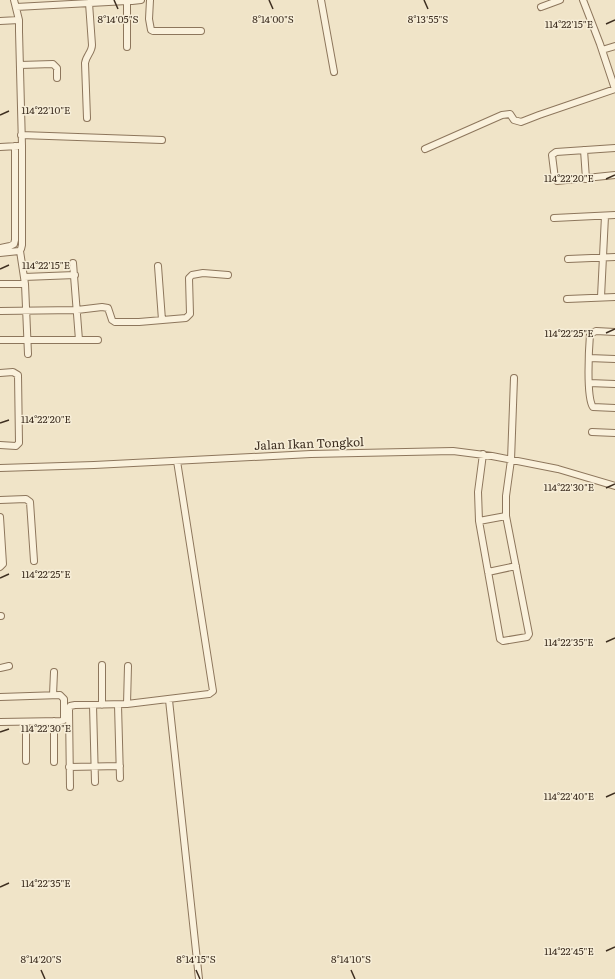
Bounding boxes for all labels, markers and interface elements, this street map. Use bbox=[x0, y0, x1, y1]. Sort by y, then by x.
text: 8°14'05"S bbox=[97, 11, 139, 26]
text: 8°14'00"S bbox=[252, 11, 294, 26]
text: 8°13'55"S bbox=[408, 11, 448, 26]
text: 114°22'15"E bbox=[545, 16, 593, 31]
text: 114°22'10"E bbox=[22, 102, 70, 117]
text: 114°22'20"E bbox=[544, 170, 594, 185]
text: 114°22'15"E bbox=[22, 257, 70, 272]
text: 114°22'25"E bbox=[544, 325, 594, 340]
text: 114°22'20"E bbox=[21, 411, 71, 426]
street label: Jalan Ikan Tongkol bbox=[254, 432, 364, 454]
text: 114°22'30"E bbox=[544, 479, 594, 494]
text: 114°22'25"E bbox=[21, 566, 71, 581]
text: 114°22'35"E bbox=[544, 634, 594, 649]
text: 114°22'30"E bbox=[21, 720, 71, 735]
text: 114°22'40"E bbox=[544, 788, 594, 803]
text: 114°22'35"E bbox=[21, 875, 71, 890]
text: 114°22'45"E bbox=[544, 943, 594, 958]
text: 8°14'20"S bbox=[20, 951, 62, 966]
text: 8°14'15"S bbox=[176, 951, 216, 966]
text: 8°14'10"S bbox=[331, 951, 371, 966]

